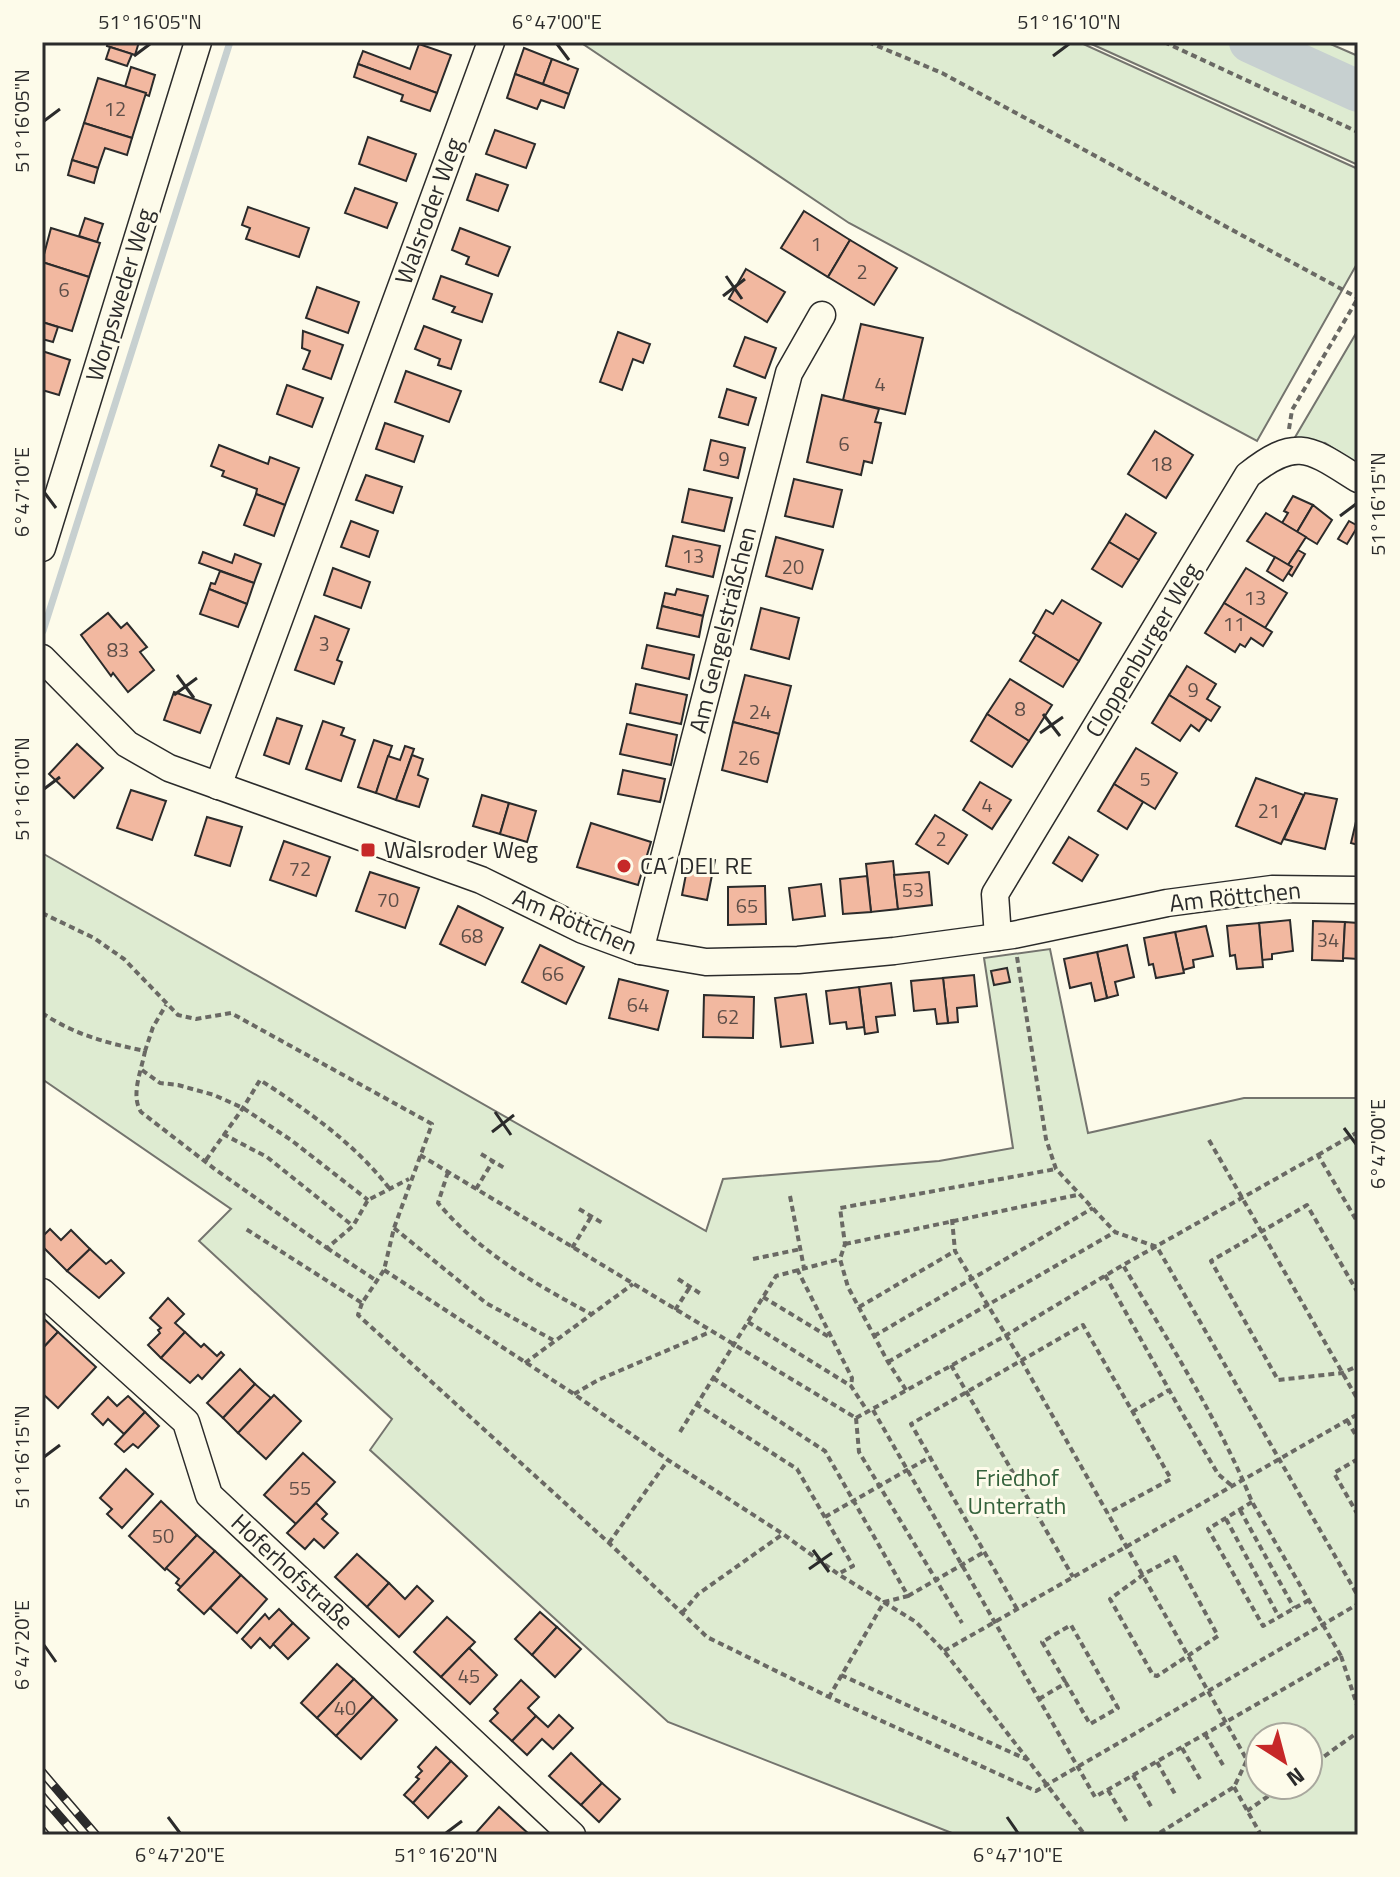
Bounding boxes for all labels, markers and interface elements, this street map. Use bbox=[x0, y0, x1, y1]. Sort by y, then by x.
text: 51°16'05"N bbox=[98, 6, 202, 37]
text: 6°47'00"E bbox=[512, 6, 602, 37]
text: 51°16'10"N bbox=[1017, 6, 1121, 37]
text: 51°16'05"N bbox=[6, 69, 37, 173]
house number: 12 bbox=[104, 93, 126, 124]
street label: Walsroder Weg bbox=[385, 132, 471, 289]
street label: Worpsweder Weg bbox=[76, 204, 162, 386]
house number: 1 bbox=[810, 228, 822, 259]
house number: 2 bbox=[856, 256, 868, 287]
house number: 6 bbox=[58, 274, 70, 305]
house number: 4 bbox=[874, 368, 886, 399]
house number: 6 bbox=[838, 428, 850, 459]
house number: 9 bbox=[718, 443, 730, 474]
text: 6°47'10"E bbox=[6, 447, 37, 537]
house number: 18 bbox=[1150, 448, 1172, 479]
text: 51°16'15"N bbox=[1362, 452, 1393, 556]
street label: Am Gengelsträßchen bbox=[679, 523, 765, 737]
house number: 13 bbox=[682, 540, 704, 571]
house number: 20 bbox=[782, 551, 804, 582]
street label: Cloppenburger Weg bbox=[1076, 555, 1209, 744]
house number: 13 bbox=[1244, 582, 1266, 613]
house number: 11 bbox=[1223, 608, 1245, 639]
house number: 3 bbox=[318, 628, 330, 659]
house number: 83 bbox=[107, 634, 129, 665]
house number: 9 bbox=[1187, 674, 1199, 705]
house number: 8 bbox=[1014, 693, 1026, 724]
house number: 24 bbox=[749, 696, 771, 727]
text: 51°16'10"N bbox=[6, 737, 37, 841]
house number: 26 bbox=[738, 742, 760, 773]
house number: 5 bbox=[1139, 763, 1151, 794]
house number: 4 bbox=[981, 789, 993, 820]
house number: 21 bbox=[1258, 795, 1280, 826]
house number: 2 bbox=[935, 823, 947, 854]
place label: Walsroder Weg bbox=[384, 831, 538, 867]
marker: Walsroder Weg bbox=[359, 841, 377, 859]
place label: CA´ DEL RE bbox=[640, 847, 753, 883]
house number: 72 bbox=[289, 853, 311, 884]
marker: CA´ DEL RE bbox=[615, 857, 633, 875]
street label: Am Röttchen bbox=[1167, 871, 1302, 921]
house number: 53 bbox=[902, 874, 924, 905]
street label: Am Röttchen bbox=[508, 879, 643, 963]
house number: 70 bbox=[377, 884, 399, 915]
house number: 65 bbox=[736, 890, 758, 921]
house number: 68 bbox=[461, 920, 483, 951]
house number: 34 bbox=[1317, 924, 1339, 955]
house number: 66 bbox=[542, 958, 564, 989]
house number: 64 bbox=[627, 989, 649, 1020]
house number: 62 bbox=[717, 1001, 739, 1032]
text: 6°47'00"E bbox=[1362, 1099, 1393, 1189]
text: 51°16'15"N bbox=[6, 1405, 37, 1509]
park label: Friedhof Unterrath bbox=[968, 1459, 1066, 1523]
house number: 55 bbox=[289, 1472, 311, 1503]
street label: Hoferhofstraße bbox=[223, 1505, 362, 1638]
house number: 50 bbox=[152, 1520, 174, 1551]
text: 6°47'20"E bbox=[6, 1600, 37, 1690]
house number: 45 bbox=[458, 1660, 480, 1691]
house number: 40 bbox=[334, 1692, 356, 1723]
north arrow bbox=[1244, 1721, 1324, 1801]
text: N bbox=[1280, 1759, 1312, 1795]
text: 6°47'20"E bbox=[135, 1839, 225, 1870]
text: 51°16'20"N bbox=[394, 1839, 498, 1870]
text: 6°47'10"E bbox=[973, 1839, 1063, 1870]

